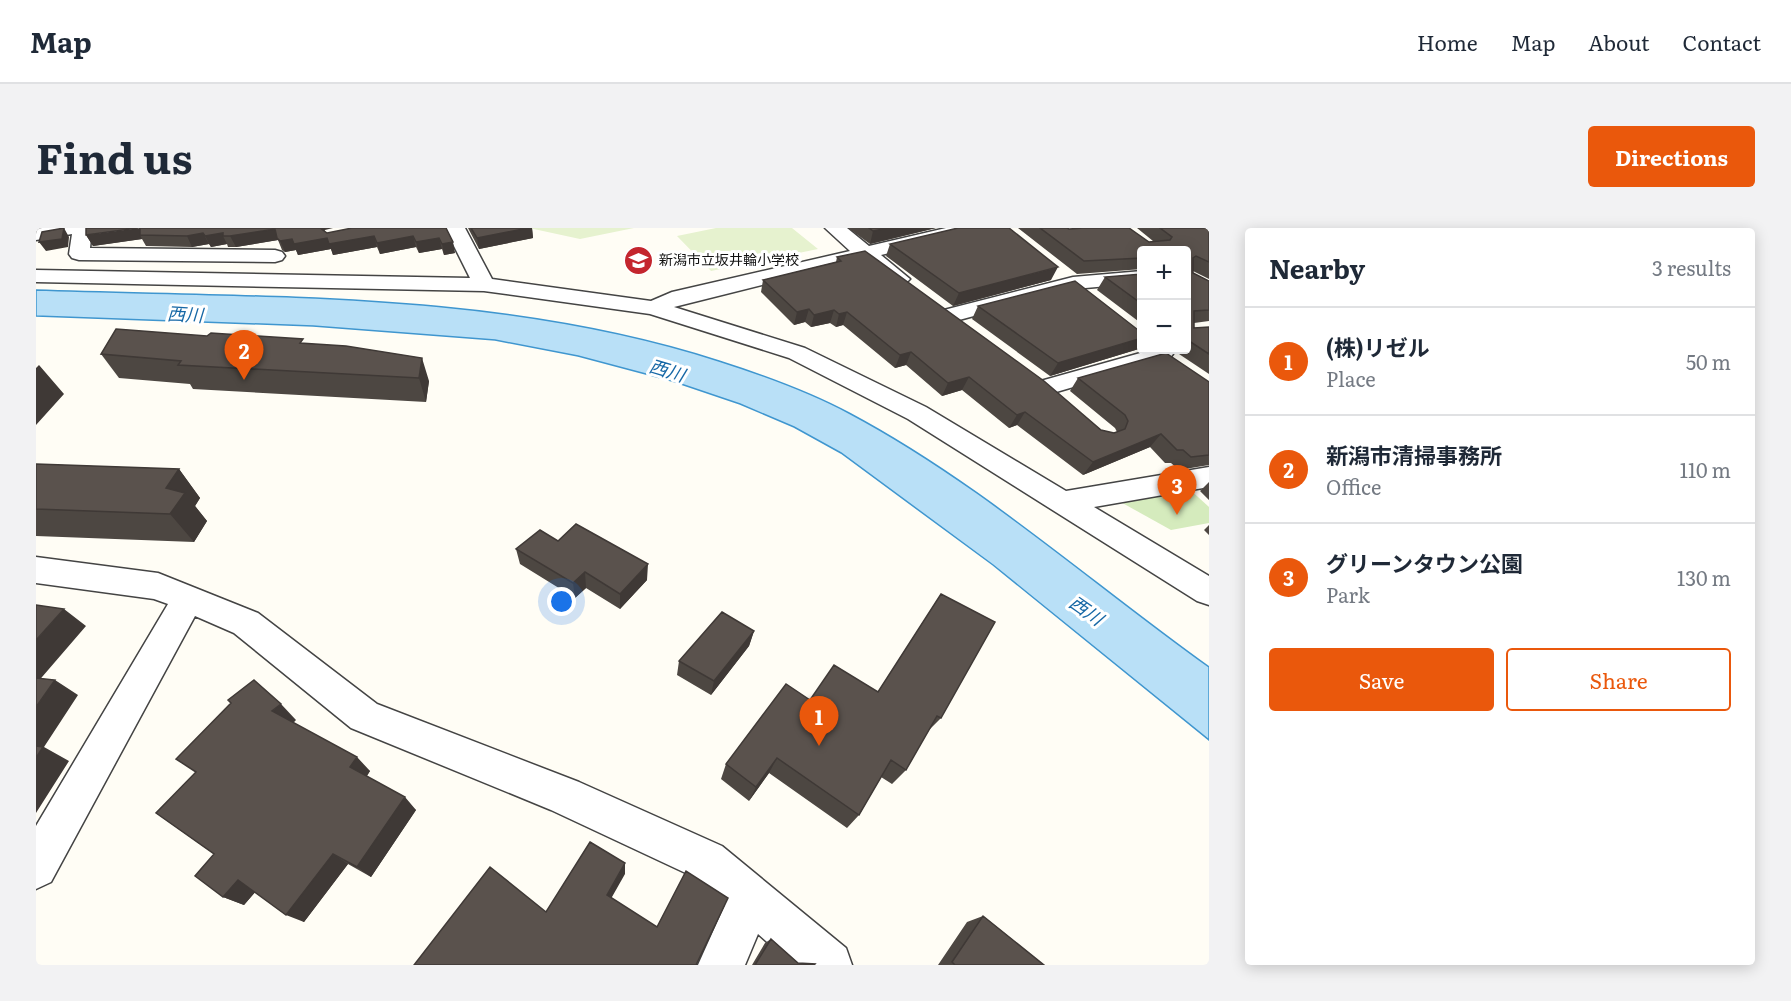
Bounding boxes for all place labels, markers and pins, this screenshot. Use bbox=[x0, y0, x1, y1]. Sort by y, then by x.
school or university icon: 新潟市立坂井輪小学校 bbox=[622, 244, 654, 276]
place label: 新潟市立坂井輪小学校 bbox=[659, 249, 799, 269]
pin: 2 bbox=[224, 330, 264, 380]
pin: 3 bbox=[1158, 466, 1196, 515]
pin: 1 bbox=[800, 696, 838, 746]

